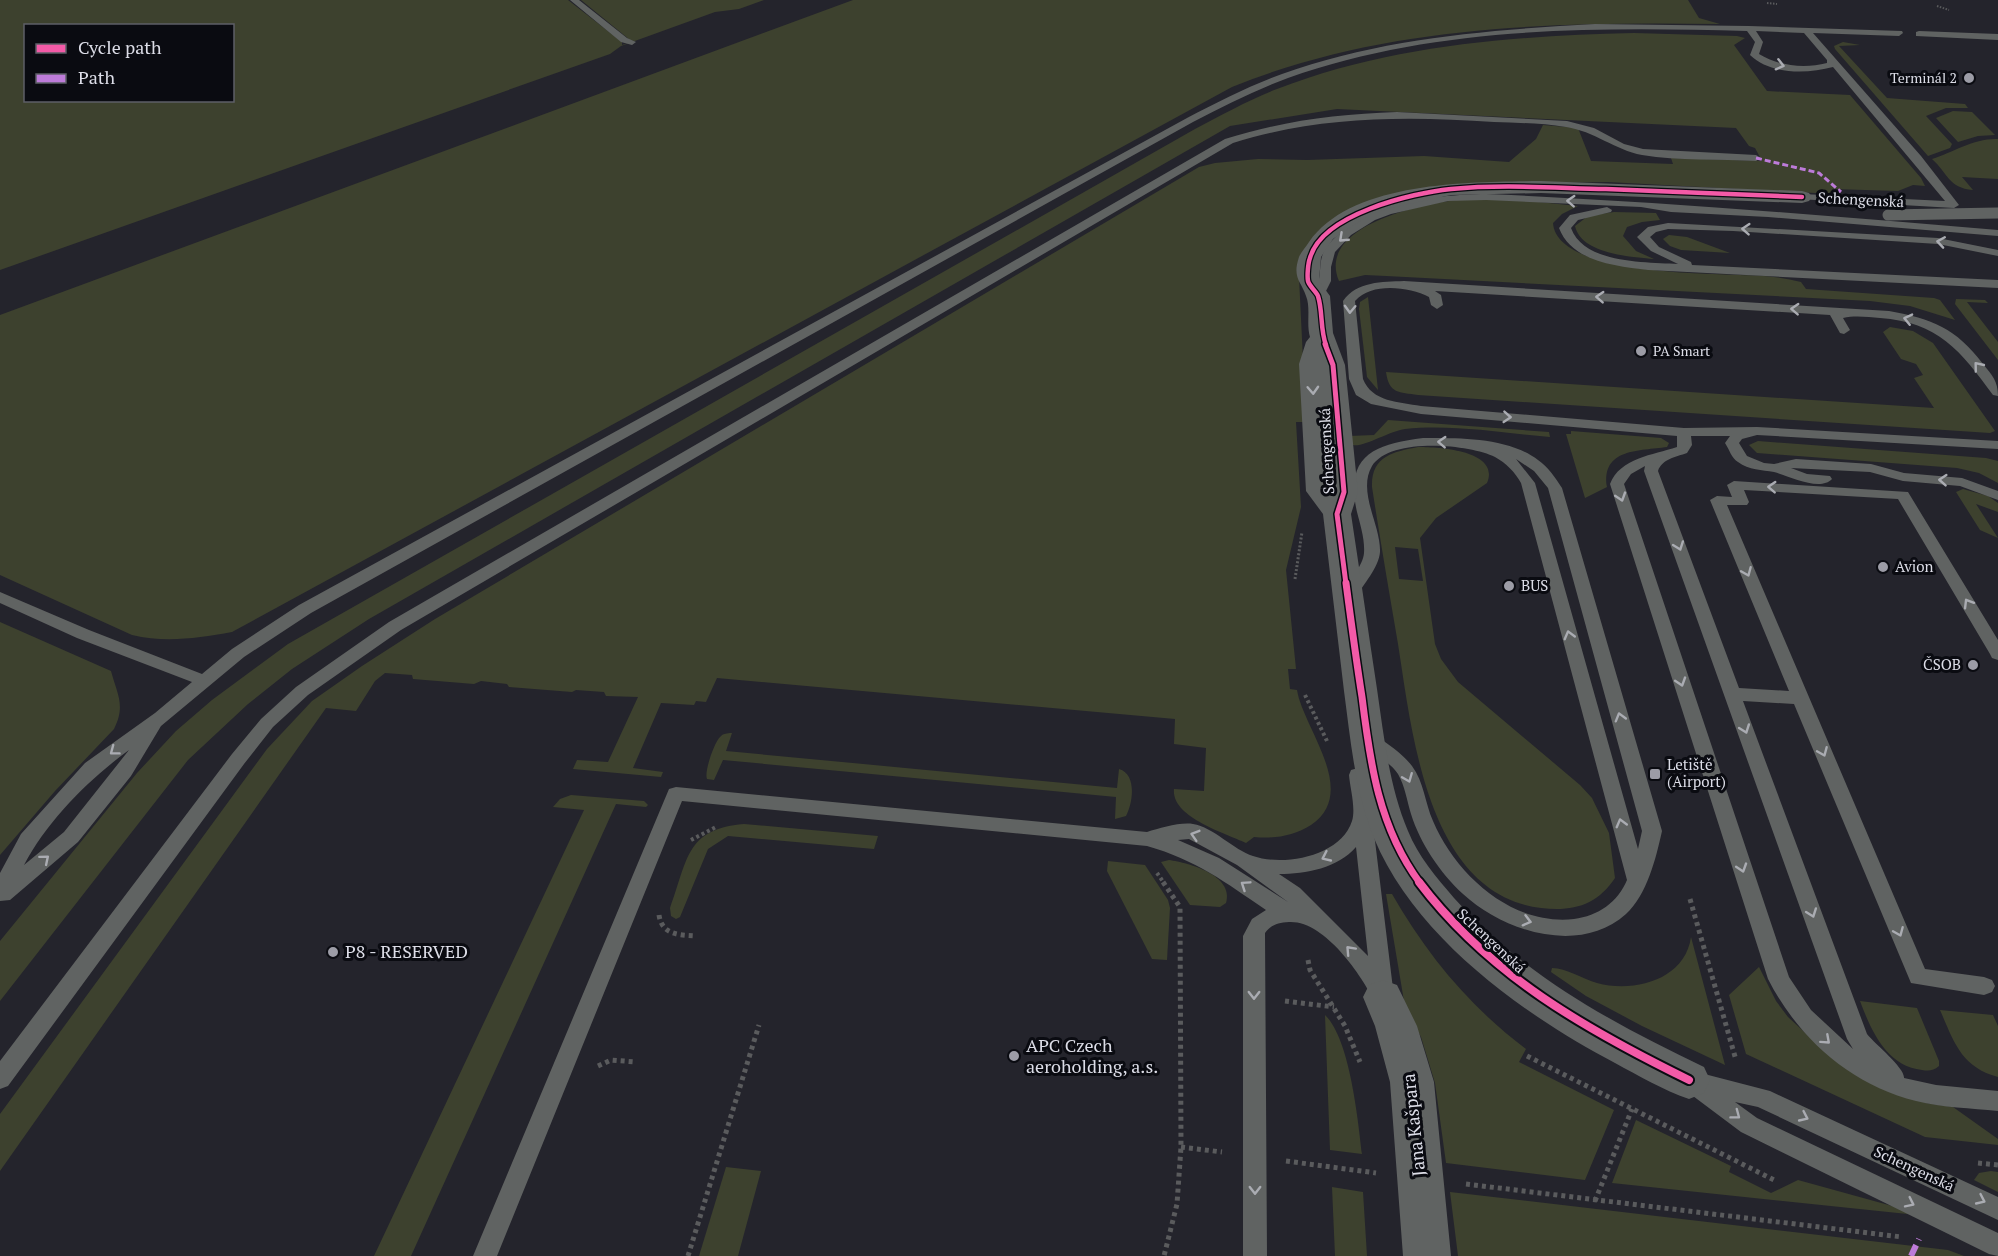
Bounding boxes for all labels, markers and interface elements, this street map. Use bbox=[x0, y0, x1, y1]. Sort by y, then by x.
legend bbox=[24, 24, 234, 102]
text: Cycle path bbox=[78, 35, 162, 59]
one-way arrow bbox=[1775, 57, 1785, 70]
text: Path bbox=[78, 65, 115, 89]
place label: Terminál 2 bbox=[1890, 68, 1957, 87]
marker: Terminál 2 bbox=[1962, 71, 1976, 85]
street label: Schengenská bbox=[1817, 187, 1905, 211]
one-way arrow bbox=[1566, 194, 1575, 207]
one-way arrow bbox=[1742, 223, 1751, 236]
one-way arrow bbox=[1339, 230, 1350, 241]
one-way arrow bbox=[1936, 236, 1945, 248]
one-way arrow bbox=[1595, 291, 1604, 304]
one-way arrow bbox=[1790, 303, 1799, 316]
one-way arrow bbox=[1344, 305, 1356, 314]
one-way arrow bbox=[1903, 313, 1913, 326]
place label: PA Smart bbox=[1653, 341, 1711, 360]
marker: PA Smart bbox=[1634, 344, 1648, 358]
one-way arrow bbox=[1975, 362, 1986, 373]
one-way arrow bbox=[1306, 385, 1319, 394]
street label: Schengenská bbox=[1314, 407, 1338, 495]
one-way arrow bbox=[1502, 410, 1511, 423]
one-way arrow bbox=[1438, 436, 1447, 449]
one-way arrow bbox=[1938, 474, 1947, 487]
one-way arrow bbox=[1767, 480, 1776, 493]
one-way arrow bbox=[1614, 491, 1626, 502]
one-way arrow bbox=[1671, 540, 1684, 551]
place label: Avion bbox=[1895, 556, 1934, 576]
marker: Avion bbox=[1876, 560, 1890, 574]
one-way arrow bbox=[1740, 565, 1752, 576]
place label: BUS bbox=[1521, 575, 1548, 595]
marker: BUS bbox=[1502, 579, 1516, 593]
one-way arrow bbox=[1964, 599, 1975, 609]
one-way arrow bbox=[1564, 630, 1577, 640]
place label: ČSOB bbox=[1923, 654, 1961, 674]
marker: ČSOB bbox=[1966, 658, 1980, 672]
one-way arrow bbox=[1674, 676, 1687, 687]
one-way arrow bbox=[1614, 712, 1627, 722]
one-way arrow bbox=[1738, 723, 1751, 734]
one-way arrow bbox=[109, 744, 120, 755]
one-way arrow bbox=[1816, 746, 1828, 757]
place label: Letiště (Airport) bbox=[1667, 754, 1726, 791]
marker: Letiště (Airport) bbox=[1648, 767, 1662, 781]
one-way arrow bbox=[1401, 772, 1413, 783]
one-way arrow bbox=[1616, 818, 1628, 829]
one-way arrow bbox=[1191, 830, 1201, 842]
one-way arrow bbox=[1322, 850, 1333, 862]
one-way arrow bbox=[38, 855, 49, 866]
one-way arrow bbox=[1735, 862, 1748, 873]
one-way arrow bbox=[1240, 881, 1251, 892]
street label: Schengenská bbox=[1453, 903, 1530, 977]
one-way arrow bbox=[1804, 907, 1817, 917]
one-way arrow bbox=[1521, 914, 1532, 926]
one-way arrow bbox=[1892, 925, 1904, 936]
place label: P8 - RESERVED bbox=[345, 939, 468, 963]
marker: P8 - RESERVED bbox=[326, 945, 340, 959]
one-way arrow bbox=[1347, 946, 1358, 957]
one-way arrow bbox=[1247, 990, 1260, 999]
place label: APC Czech aeroholding, a.s. bbox=[1026, 1033, 1158, 1078]
one-way arrow bbox=[1819, 1033, 1830, 1044]
marker: APC Czech aeroholding, a.s. bbox=[1007, 1049, 1021, 1063]
street label: Jana Kašpara bbox=[1396, 1073, 1430, 1178]
one-way arrow bbox=[1730, 1108, 1741, 1119]
one-way arrow bbox=[1798, 1110, 1809, 1122]
street label: Schengenská bbox=[1871, 1141, 1958, 1196]
one-way arrow bbox=[1249, 1185, 1261, 1194]
one-way arrow bbox=[1974, 1193, 1985, 1205]
one-way arrow bbox=[1903, 1196, 1914, 1208]

